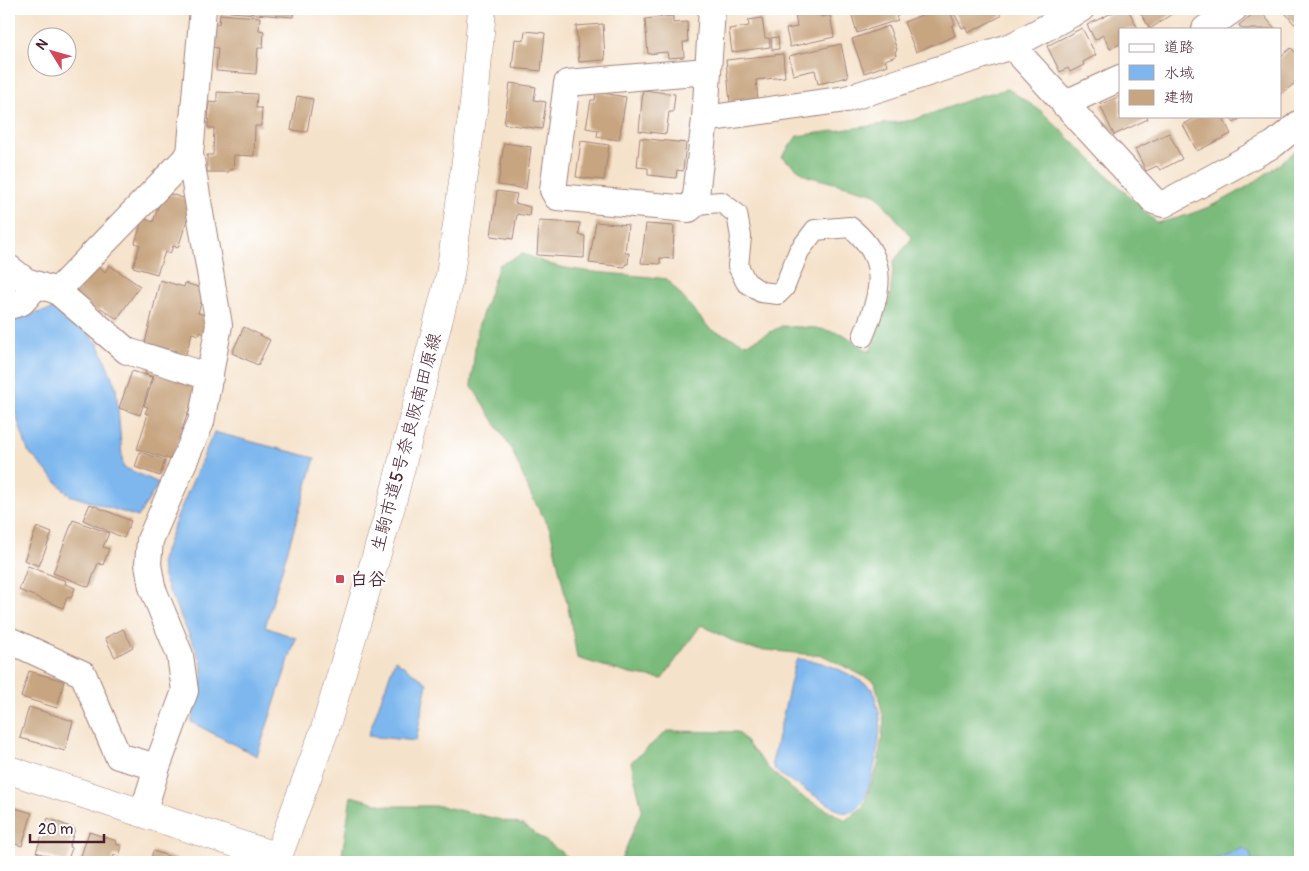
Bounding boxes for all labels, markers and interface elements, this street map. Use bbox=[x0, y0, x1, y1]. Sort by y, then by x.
north arrow bbox=[28, 28, 78, 78]
legend bbox=[1119, 28, 1282, 118]
text: N bbox=[32, 36, 52, 53]
text: 道路 bbox=[1164, 38, 1194, 57]
text: 水域 bbox=[1164, 64, 1194, 83]
text: 建物 bbox=[1164, 88, 1194, 107]
street label: 生駒市道5号奈良阪南田原線 bbox=[366, 330, 447, 554]
place label: 白谷 bbox=[350, 568, 386, 591]
marker: 白谷 bbox=[334, 573, 346, 585]
scale bar bbox=[30, 811, 104, 843]
text: 20 m bbox=[38, 820, 73, 839]

